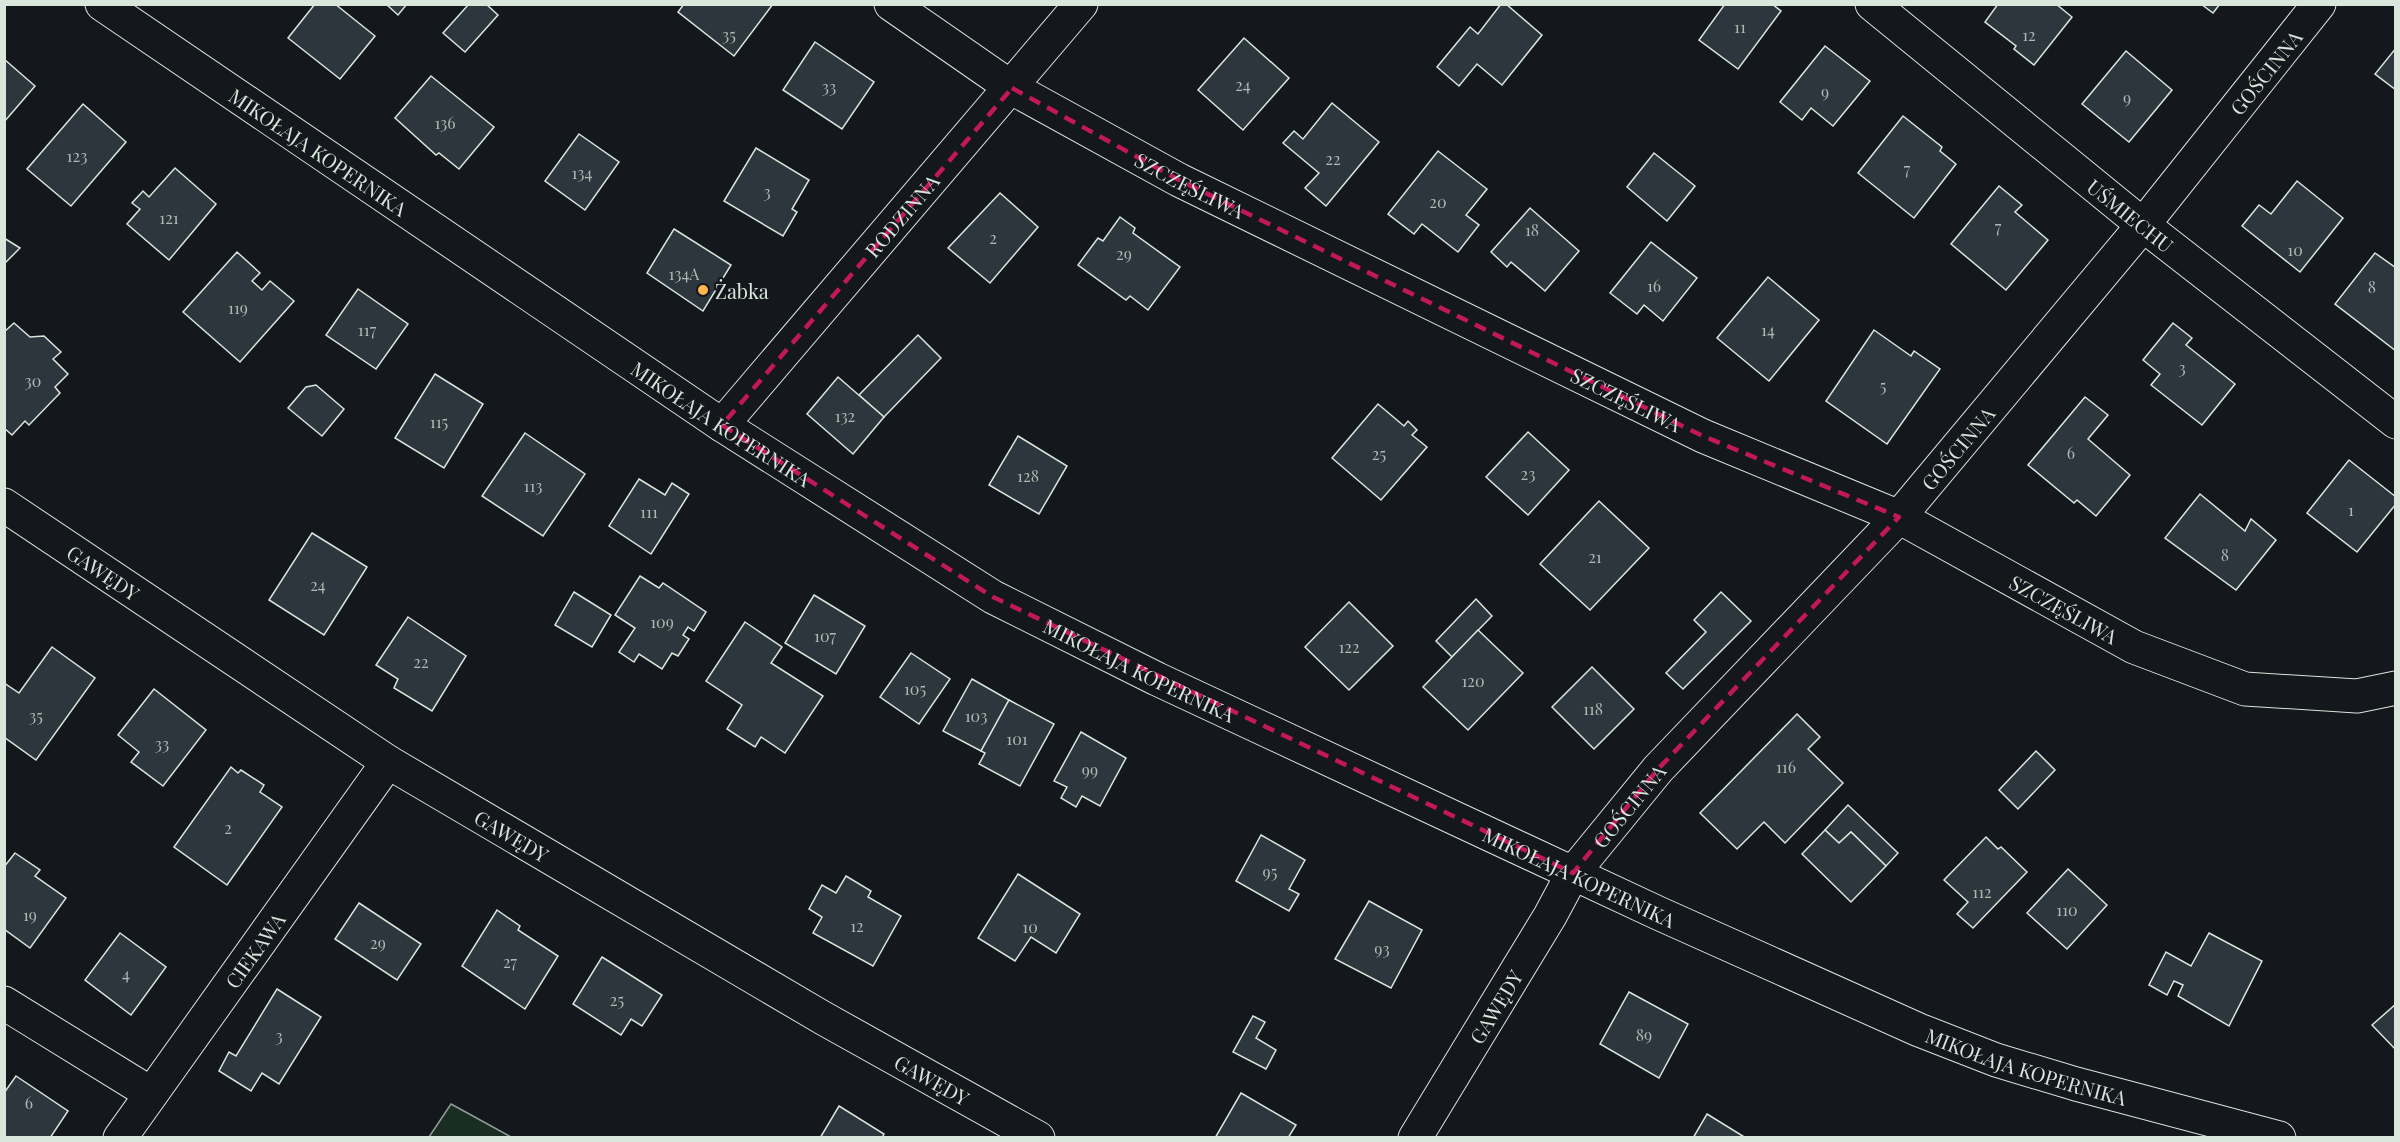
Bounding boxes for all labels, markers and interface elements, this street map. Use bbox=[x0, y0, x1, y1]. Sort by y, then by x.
house number: 11 bbox=[1734, 16, 1746, 37]
house number: 35 bbox=[722, 24, 736, 45]
house number: 12 bbox=[2022, 24, 2036, 45]
street label: GOŚCINNA bbox=[2223, 24, 2307, 120]
house number: 24 bbox=[1235, 74, 1251, 95]
house number: 33 bbox=[822, 76, 836, 97]
street label: MIKOŁAJA KOPERNIKA bbox=[224, 81, 413, 221]
house number: 9 bbox=[1821, 81, 1829, 102]
house number: 9 bbox=[2123, 87, 2131, 108]
house number: 136 bbox=[434, 112, 456, 133]
house number: 123 bbox=[67, 145, 87, 166]
street label: SZCZĘŚLIWA bbox=[1131, 145, 1250, 224]
house number: 22 bbox=[1325, 148, 1341, 169]
house number: 7 bbox=[1904, 158, 1911, 179]
house number: 134 bbox=[572, 162, 592, 183]
street label: RODZINNA bbox=[858, 167, 945, 262]
street label: UŚMIECHU bbox=[2082, 172, 2180, 258]
house number: 3 bbox=[763, 181, 771, 202]
house number: 20 bbox=[1429, 191, 1447, 212]
house number: 121 bbox=[159, 207, 179, 228]
house number: 7 bbox=[1995, 216, 2002, 237]
house number: 18 bbox=[1525, 219, 1539, 240]
house number: 2 bbox=[989, 227, 997, 248]
house number: 10 bbox=[2287, 239, 2303, 260]
house number: 29 bbox=[1116, 243, 1132, 264]
house number: 134A bbox=[669, 263, 700, 284]
house number: 16 bbox=[1647, 275, 1661, 296]
house number: 8 bbox=[2368, 276, 2376, 297]
place label: Żabka bbox=[715, 277, 769, 304]
marker: Żabka bbox=[696, 283, 710, 297]
house number: 119 bbox=[228, 297, 248, 318]
house number: 117 bbox=[358, 319, 377, 340]
house number: 14 bbox=[1761, 319, 1775, 340]
street label: MIKOŁAJA KOPERNIKA bbox=[627, 354, 817, 492]
house number: 3 bbox=[2178, 357, 2186, 378]
street label: SZCZĘŚLIWA bbox=[1567, 360, 1686, 437]
house number: 30 bbox=[25, 370, 41, 391]
house number: 5 bbox=[1880, 375, 1886, 396]
street label: GOŚCINNA bbox=[1914, 400, 2000, 495]
house number: 132 bbox=[835, 405, 855, 426]
house number: 115 bbox=[430, 411, 448, 432]
house number: 6 bbox=[2067, 442, 2075, 463]
house number: 25 bbox=[1372, 443, 1386, 464]
house number: 23 bbox=[1521, 463, 1535, 484]
house number: 128 bbox=[1017, 465, 1039, 486]
house number: 113 bbox=[524, 475, 542, 496]
house number: 1 bbox=[2348, 499, 2354, 520]
house number: 111 bbox=[640, 501, 658, 522]
street label: GAWĘDY bbox=[62, 538, 145, 606]
house number: 8 bbox=[2221, 544, 2229, 565]
house number: 21 bbox=[1588, 546, 1602, 567]
street label: SZCZĘŚLIWA bbox=[2005, 568, 2123, 649]
house number: 24 bbox=[310, 574, 326, 595]
house number: 109 bbox=[650, 611, 674, 632]
street label: MIKOŁAJA KOPERNIKA bbox=[1040, 611, 1240, 727]
house number: 107 bbox=[814, 625, 837, 646]
house number: 122 bbox=[1338, 636, 1360, 657]
house number: 22 bbox=[413, 651, 429, 672]
house number: 120 bbox=[1461, 670, 1485, 691]
house number: 105 bbox=[904, 678, 926, 699]
house number: 118 bbox=[1583, 698, 1603, 719]
house number: 35 bbox=[29, 705, 43, 726]
house number: 103 bbox=[965, 705, 987, 726]
house number: 101 bbox=[1006, 728, 1028, 749]
house number: 33 bbox=[155, 733, 169, 754]
house number: 116 bbox=[1776, 756, 1796, 777]
street label: GOŚCINNA bbox=[1586, 757, 1671, 853]
house number: 99 bbox=[1082, 759, 1098, 780]
street label: GAWĘDY bbox=[470, 803, 554, 867]
house number: 2 bbox=[224, 817, 232, 838]
street label: MIKOŁAJA KOPERNIKA bbox=[1479, 820, 1680, 933]
house number: 95 bbox=[1263, 861, 1277, 882]
house number: 112 bbox=[1972, 881, 1992, 902]
house number: 110 bbox=[2056, 899, 2078, 920]
house number: 19 bbox=[23, 904, 37, 925]
street label: CIEKAWA bbox=[218, 906, 291, 993]
house number: 12 bbox=[850, 915, 864, 936]
house number: 10 bbox=[1022, 916, 1038, 937]
house number: 29 bbox=[370, 932, 386, 953]
house number: 93 bbox=[1374, 938, 1390, 959]
house number: 27 bbox=[503, 951, 518, 972]
house number: 4 bbox=[122, 963, 130, 984]
street label: GAWĘDY bbox=[1462, 964, 1528, 1048]
house number: 25 bbox=[610, 989, 624, 1010]
street label: MIKOŁAJA KOPERNIKA bbox=[1922, 1021, 2130, 1110]
house number: 89 bbox=[1636, 1024, 1652, 1045]
house number: 3 bbox=[275, 1025, 283, 1046]
street label: GAWĘDY bbox=[890, 1047, 975, 1111]
house number: 6 bbox=[25, 1092, 33, 1113]

